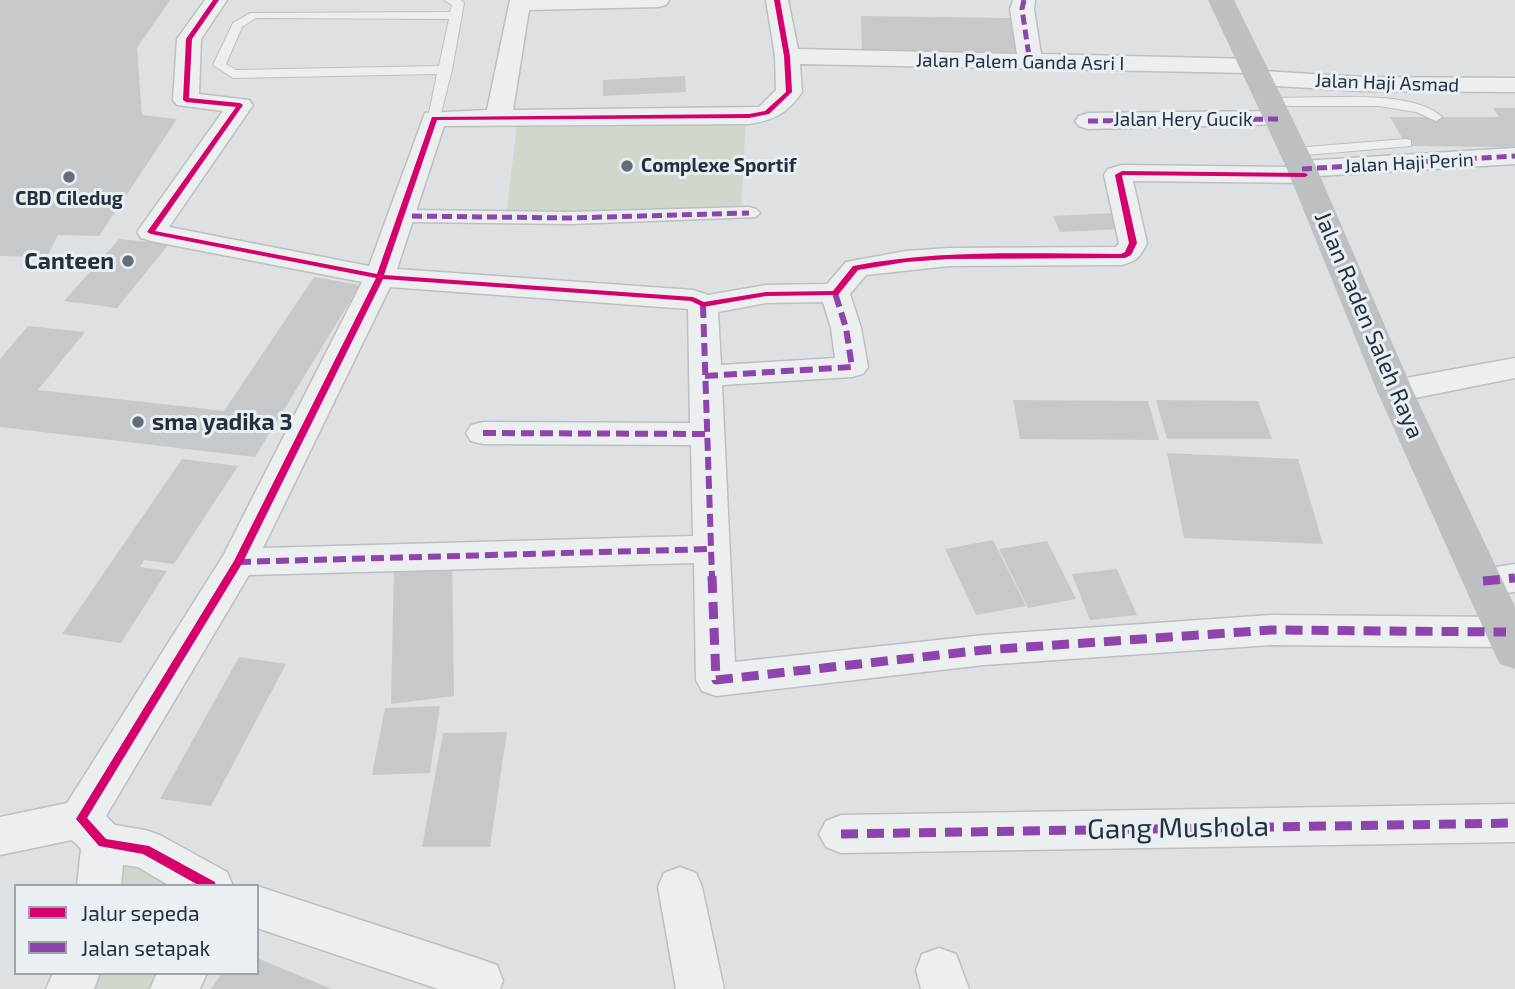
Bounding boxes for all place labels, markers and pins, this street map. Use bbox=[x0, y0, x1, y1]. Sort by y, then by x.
place label: Complexe Sportif bbox=[641, 155, 796, 177]
marker: Complexe Sportif bbox=[619, 158, 635, 174]
marker: CBD Ciledug bbox=[61, 169, 77, 185]
place label: CBD Ciledug bbox=[15, 188, 123, 210]
place label: Canteen bbox=[24, 247, 114, 275]
marker: Canteen bbox=[120, 253, 136, 269]
place label: sma yadika 3 bbox=[152, 408, 293, 436]
marker: sma yadika 3 bbox=[130, 414, 146, 430]

